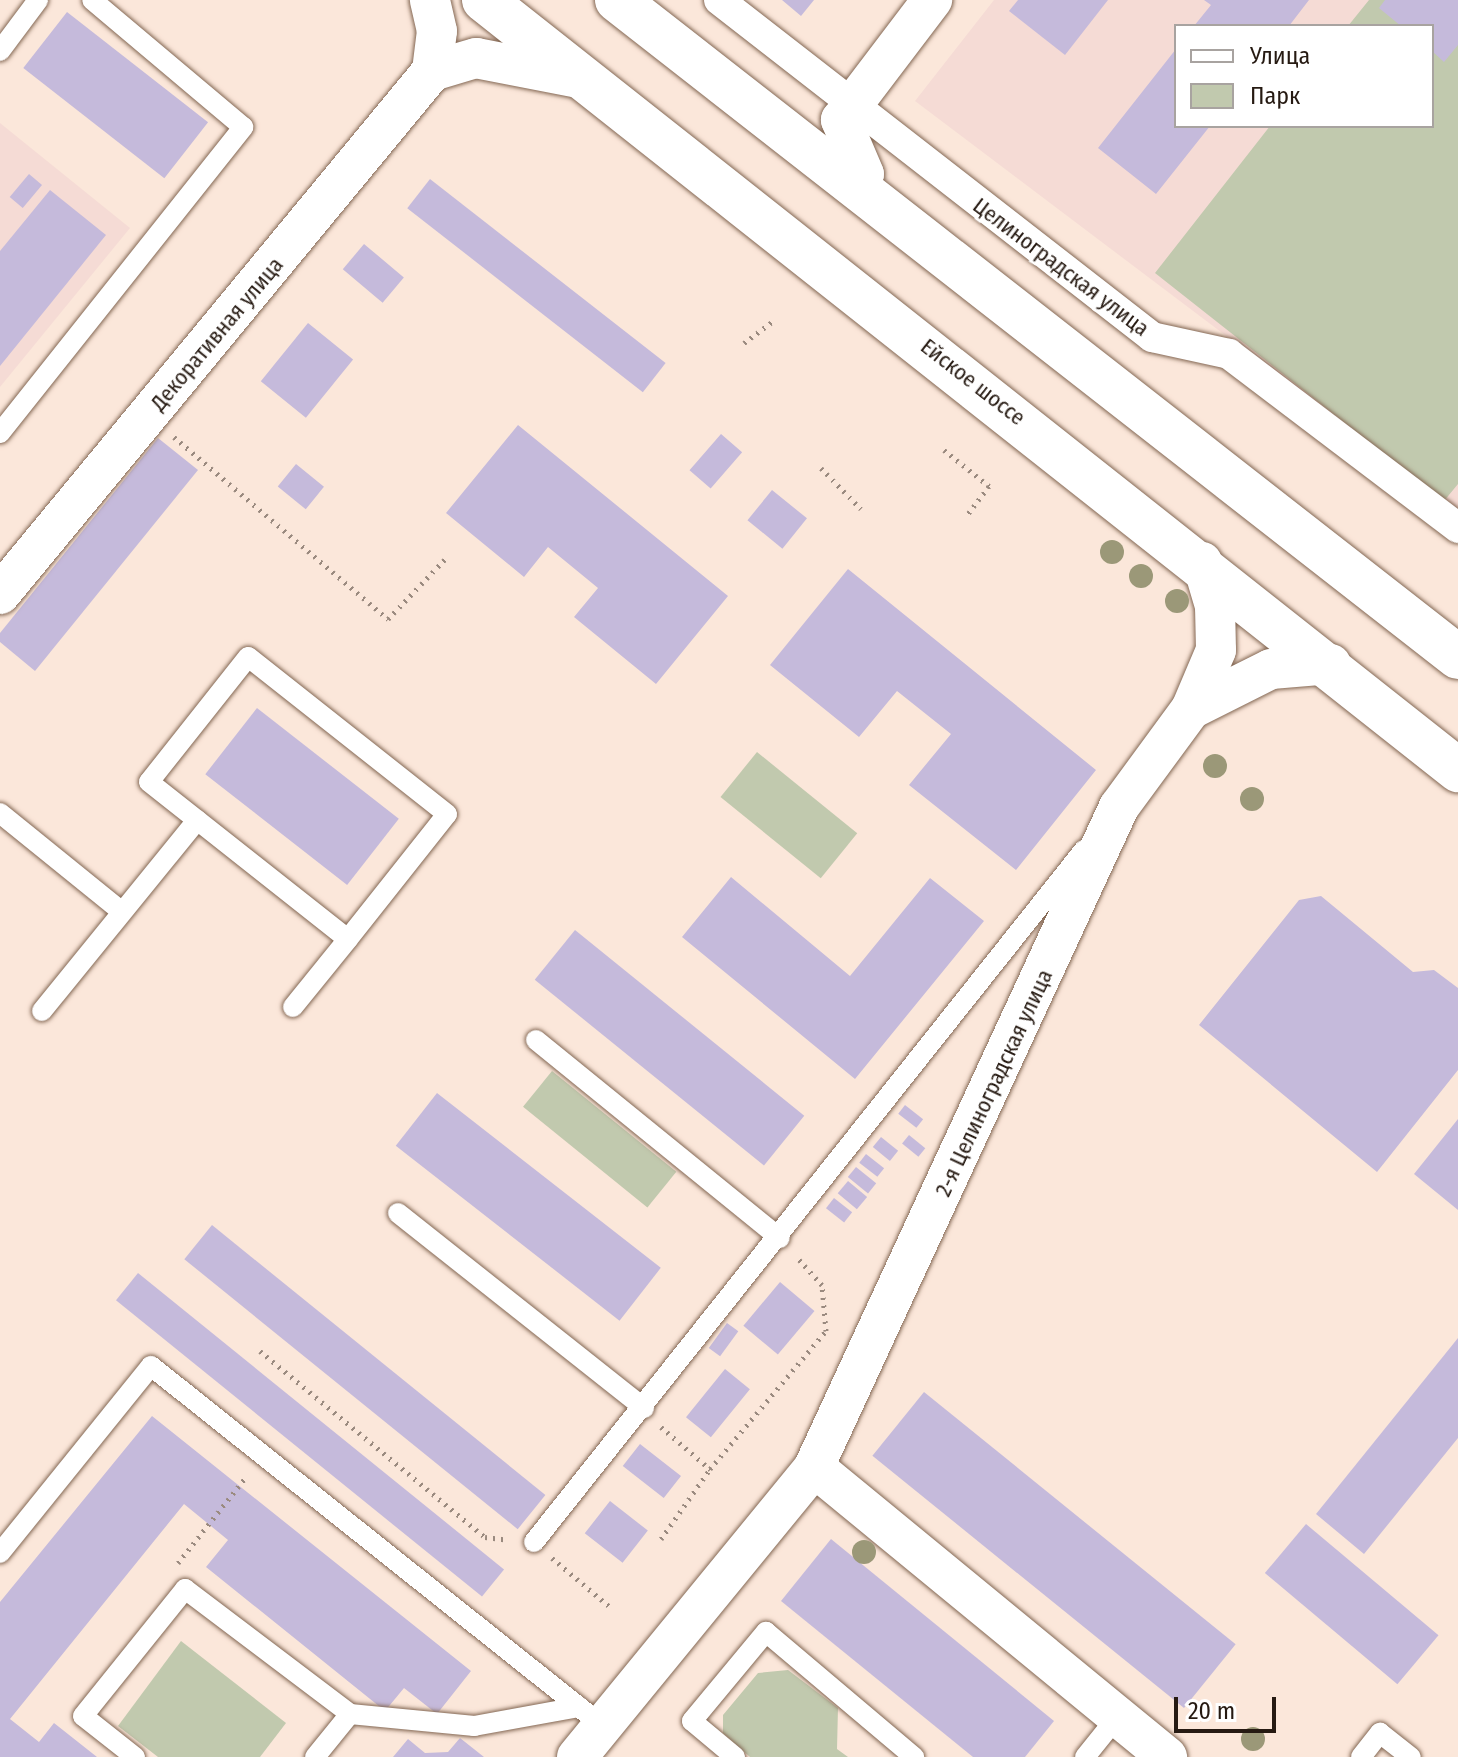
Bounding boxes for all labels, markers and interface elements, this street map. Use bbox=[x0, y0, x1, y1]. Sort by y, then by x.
legend bbox=[1174, 24, 1434, 128]
text: Улица bbox=[1250, 42, 1310, 70]
text: Парк bbox=[1250, 82, 1300, 110]
street label: Целиноградская улица bbox=[968, 192, 1154, 342]
street label: Декоративная улица bbox=[145, 252, 289, 416]
street label: Ейское шоссе bbox=[916, 333, 1030, 431]
street label: 2-я Целиноградская улица bbox=[930, 965, 1058, 1201]
scale bar bbox=[1178, 1681, 1280, 1731]
text: 20 m bbox=[1188, 1697, 1235, 1725]

